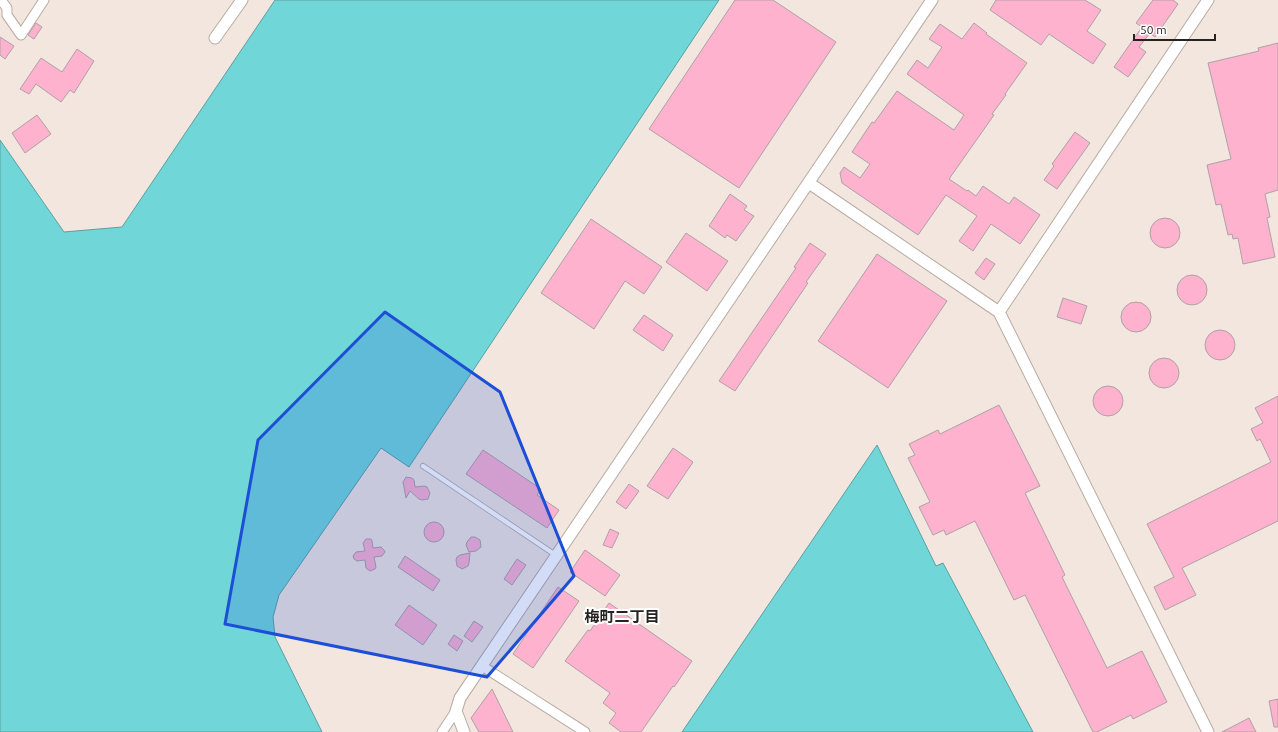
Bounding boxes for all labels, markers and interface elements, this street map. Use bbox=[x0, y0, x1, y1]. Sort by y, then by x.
scale bar bbox=[1134, 16, 1215, 42]
text: 50 m bbox=[1140, 23, 1167, 36]
district label: 梅町二丁目 bbox=[584, 608, 660, 625]

